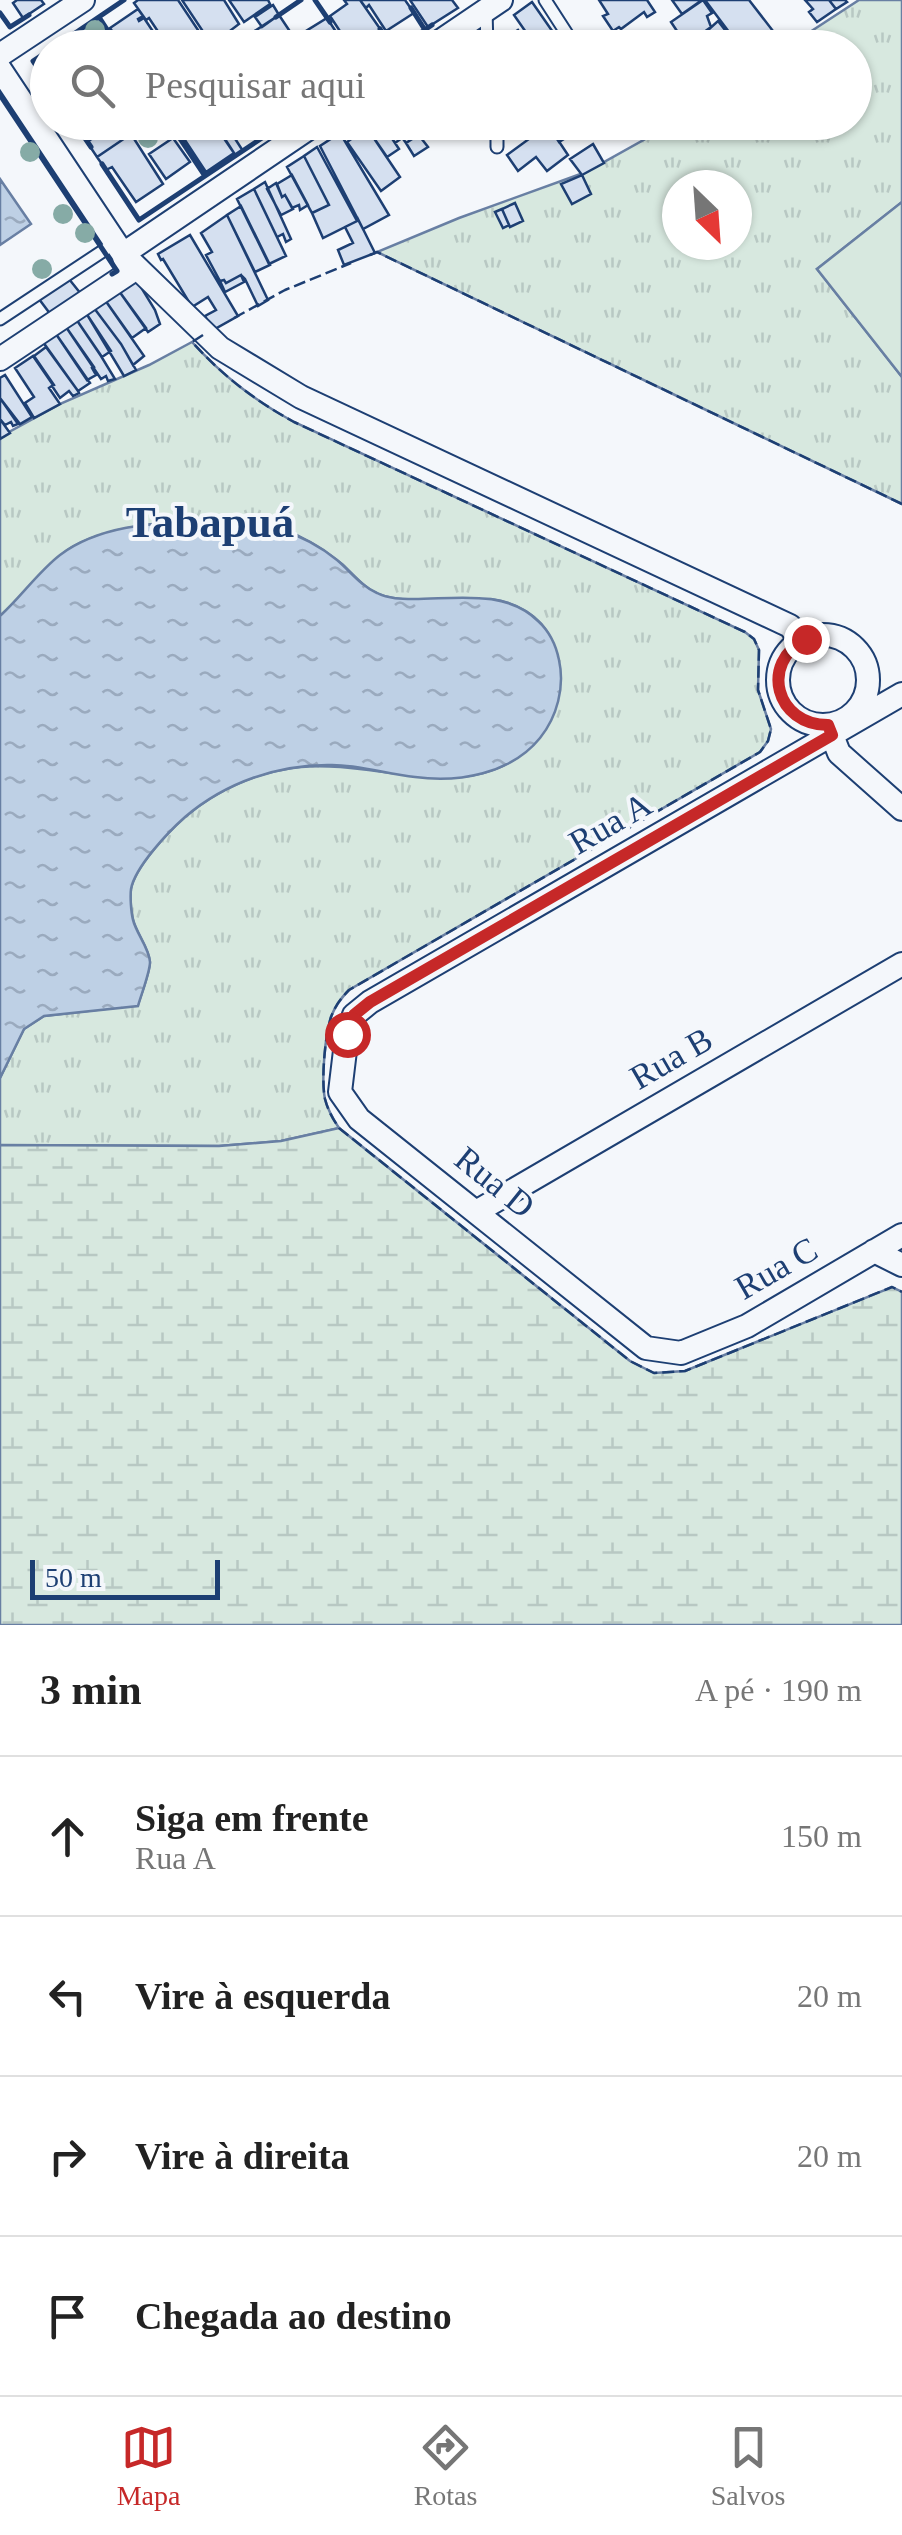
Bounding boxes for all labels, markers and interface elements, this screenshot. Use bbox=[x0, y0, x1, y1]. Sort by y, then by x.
search box bbox=[30, 30, 872, 140]
icon: search bbox=[65, 58, 120, 113]
text: Pesquisar aqui bbox=[145, 64, 366, 106]
north arrow bbox=[662, 170, 752, 260]
district label: Tabapuá bbox=[126, 497, 294, 547]
route end bbox=[784, 617, 830, 663]
street label: Rua A bbox=[562, 784, 659, 862]
route start bbox=[325, 1012, 371, 1058]
street label: Rua B bbox=[623, 1019, 719, 1097]
street label: Rua D bbox=[447, 1139, 542, 1226]
street label: Rua C bbox=[728, 1229, 824, 1307]
scale bar bbox=[30, 1555, 220, 1600]
text: 50 m bbox=[45, 1562, 102, 1593]
text: 3 min bbox=[40, 1667, 142, 1713]
text: A pé · 190 m bbox=[695, 1672, 862, 1708]
text: Siga em frente bbox=[135, 1797, 369, 1839]
icon: ahead bbox=[40, 1809, 95, 1864]
text: 150 m bbox=[781, 1818, 862, 1854]
text: Rua A bbox=[135, 1840, 216, 1876]
icon: left bbox=[40, 1969, 95, 2024]
text: Vire à esquerda bbox=[135, 1975, 390, 2017]
text: 20 m bbox=[797, 1978, 862, 2014]
icon: right bbox=[40, 2129, 95, 2184]
text: Vire à direita bbox=[135, 2135, 350, 2177]
text: 20 m bbox=[797, 2138, 862, 2174]
icon: arrive bbox=[40, 2289, 95, 2344]
text: Chegada ao destino bbox=[135, 2295, 452, 2337]
tab: Mapa bbox=[117, 2420, 180, 2512]
tab: Rotas bbox=[414, 2420, 477, 2512]
tab: Salvos bbox=[711, 2420, 785, 2512]

